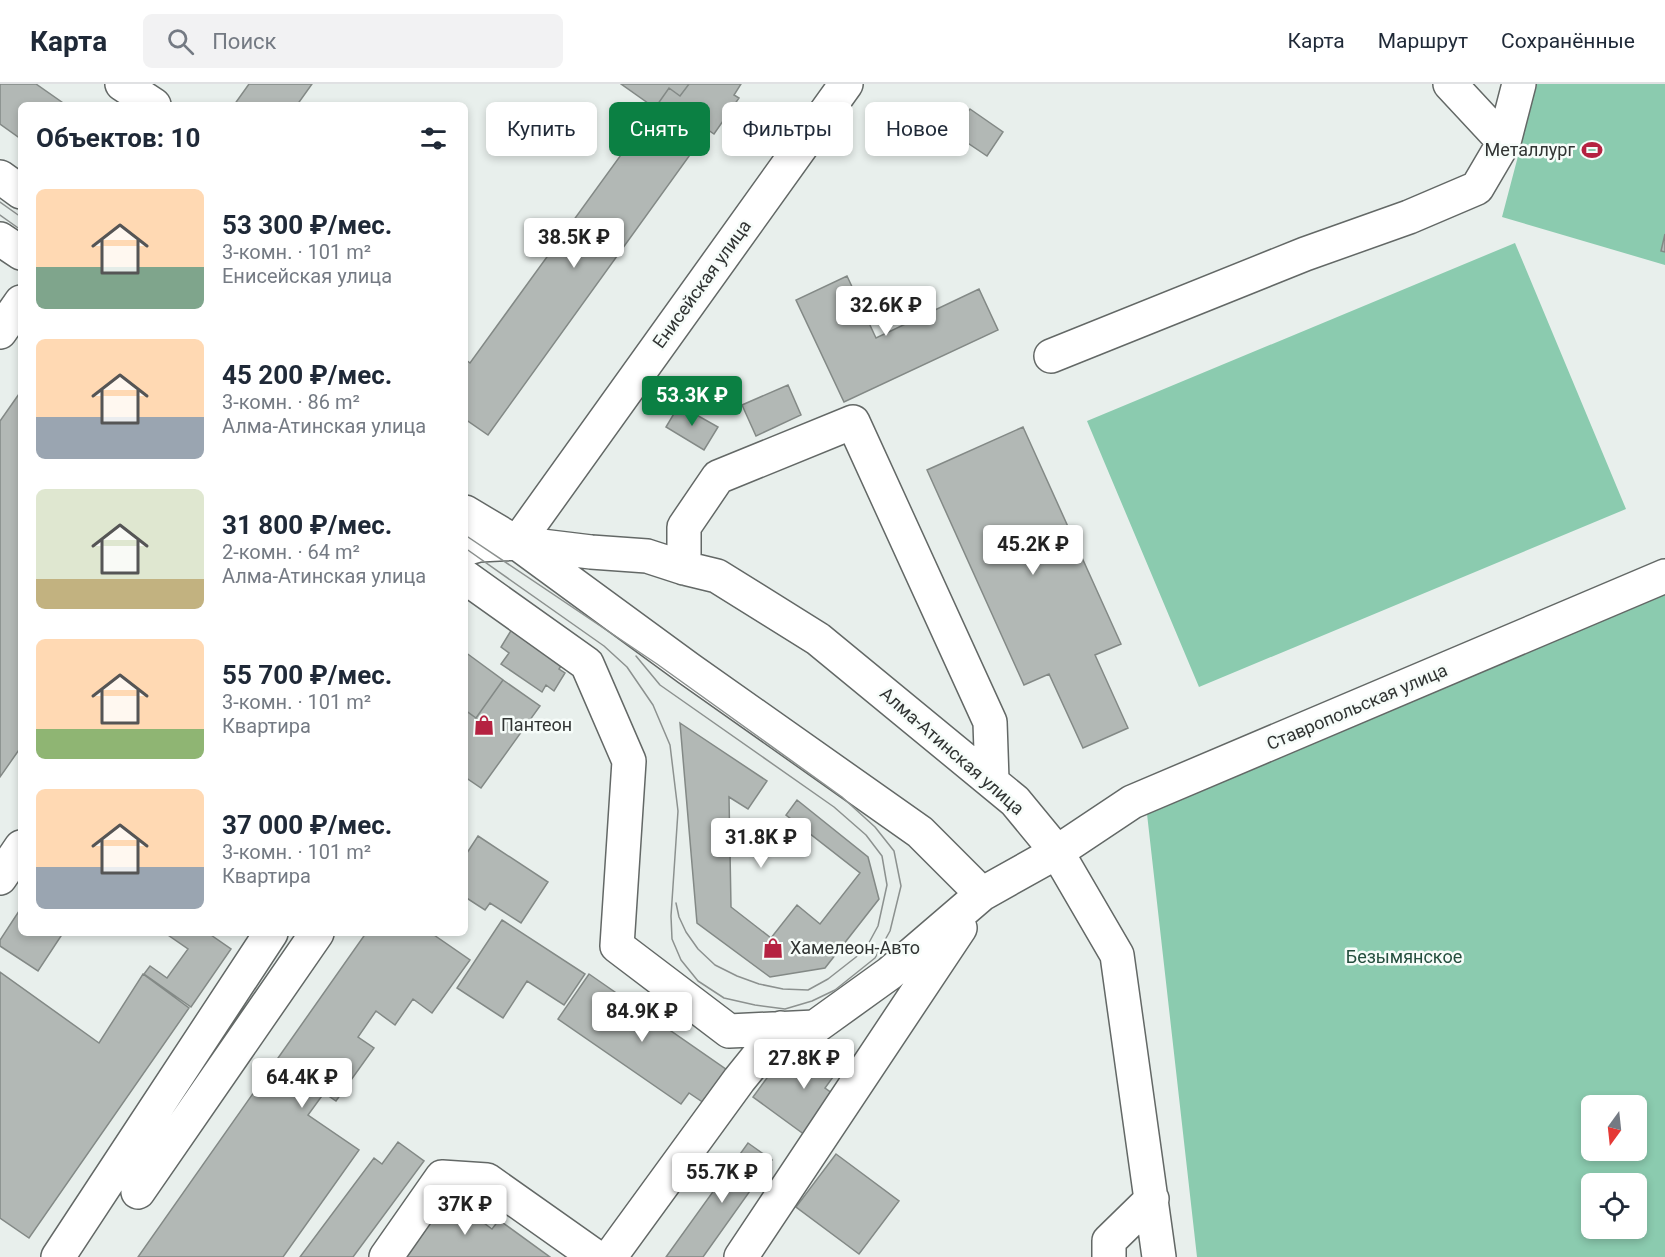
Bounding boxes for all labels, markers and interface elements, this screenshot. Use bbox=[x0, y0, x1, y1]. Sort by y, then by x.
search box bbox=[143, 14, 563, 68]
text: Карта bbox=[30, 25, 107, 58]
icon: search bbox=[164, 25, 197, 58]
text: Поиск bbox=[212, 29, 277, 54]
text: Карта bbox=[1288, 29, 1345, 53]
text: Маршрут bbox=[1378, 29, 1468, 53]
text: Сохранённые bbox=[1501, 29, 1635, 53]
chip: Купить bbox=[486, 102, 597, 156]
chip: Снять bbox=[609, 102, 710, 156]
chip: Фильтры bbox=[722, 102, 853, 156]
chip: Новое bbox=[865, 102, 969, 156]
icon: filters bbox=[417, 122, 450, 155]
text: Объектов: 10 bbox=[36, 123, 200, 153]
sports icon: Металлург bbox=[1580, 138, 1604, 162]
place label: Металлург bbox=[1485, 139, 1575, 160]
text: 53 300 ₽/мес. bbox=[222, 210, 392, 240]
icon: home bbox=[84, 213, 156, 285]
street label: Енисейская улица bbox=[648, 216, 755, 352]
pin: 38.5K ₽ bbox=[519, 218, 629, 269]
text: 38.5K ₽ bbox=[538, 225, 610, 249]
text: 3-комн. · 101 m² bbox=[222, 240, 371, 264]
text: Енисейская улица bbox=[222, 264, 392, 288]
pin: 32.6K ₽ bbox=[831, 286, 941, 337]
text: 32.6K ₽ bbox=[850, 293, 922, 317]
text: 45 200 ₽/мес. bbox=[222, 360, 392, 390]
icon: home bbox=[84, 363, 156, 435]
pin: 53.3K ₽ bbox=[637, 376, 747, 427]
text: 53.3K ₽ bbox=[656, 383, 728, 407]
text: 3-комн. · 86 m² bbox=[222, 390, 360, 414]
text: Алма-Атинская улица bbox=[222, 414, 426, 438]
text: 31 800 ₽/мес. bbox=[222, 510, 392, 540]
icon: home bbox=[84, 513, 156, 585]
pin: 45.2K ₽ bbox=[978, 525, 1088, 576]
text: 45.2K ₽ bbox=[997, 532, 1069, 556]
text: 2-комн. · 64 m² bbox=[222, 540, 360, 564]
text: Алма-Атинская улица bbox=[222, 564, 426, 588]
street label: Ставропольская улица bbox=[1263, 659, 1450, 754]
text: 55 700 ₽/мес. bbox=[222, 660, 392, 690]
icon: home bbox=[84, 663, 156, 735]
street label: Алма-Атинская улица bbox=[876, 682, 1029, 819]
text: 3-комн. · 101 m² bbox=[222, 690, 371, 714]
shop icon: Пантеон bbox=[472, 713, 496, 737]
text: Квартира bbox=[222, 714, 311, 738]
place label: Пантеон bbox=[501, 714, 572, 735]
text: 37 000 ₽/мес. bbox=[222, 810, 392, 840]
icon: home bbox=[84, 813, 156, 885]
pin: 31.8K ₽ bbox=[706, 818, 816, 869]
text: 31.8K ₽ bbox=[725, 825, 797, 849]
text: 3-комн. · 101 m² bbox=[222, 840, 371, 864]
text: Квартира bbox=[222, 864, 311, 888]
shop icon: Хамелеон-Авто bbox=[761, 936, 785, 960]
place label: Хамелеон-Авто bbox=[790, 937, 920, 958]
park label: Безымянское bbox=[1346, 946, 1462, 967]
pin: 84.9K ₽ bbox=[587, 992, 697, 1043]
text: 84.9K ₽ bbox=[606, 999, 678, 1023]
pin: 27.8K ₽ bbox=[749, 1039, 859, 1090]
text: 27.8K ₽ bbox=[768, 1046, 840, 1070]
pin: 64.4K ₽ bbox=[247, 1058, 357, 1109]
text: 64.4K ₽ bbox=[266, 1065, 338, 1089]
north arrow bbox=[1581, 1095, 1647, 1161]
map controls bbox=[1581, 1095, 1647, 1239]
pin: 55.7K ₽ bbox=[667, 1153, 777, 1204]
text: 55.7K ₽ bbox=[686, 1160, 758, 1184]
button: locate bbox=[1581, 1173, 1647, 1239]
pin: 37K ₽ bbox=[423, 1185, 507, 1236]
text: 37K ₽ bbox=[438, 1192, 492, 1216]

